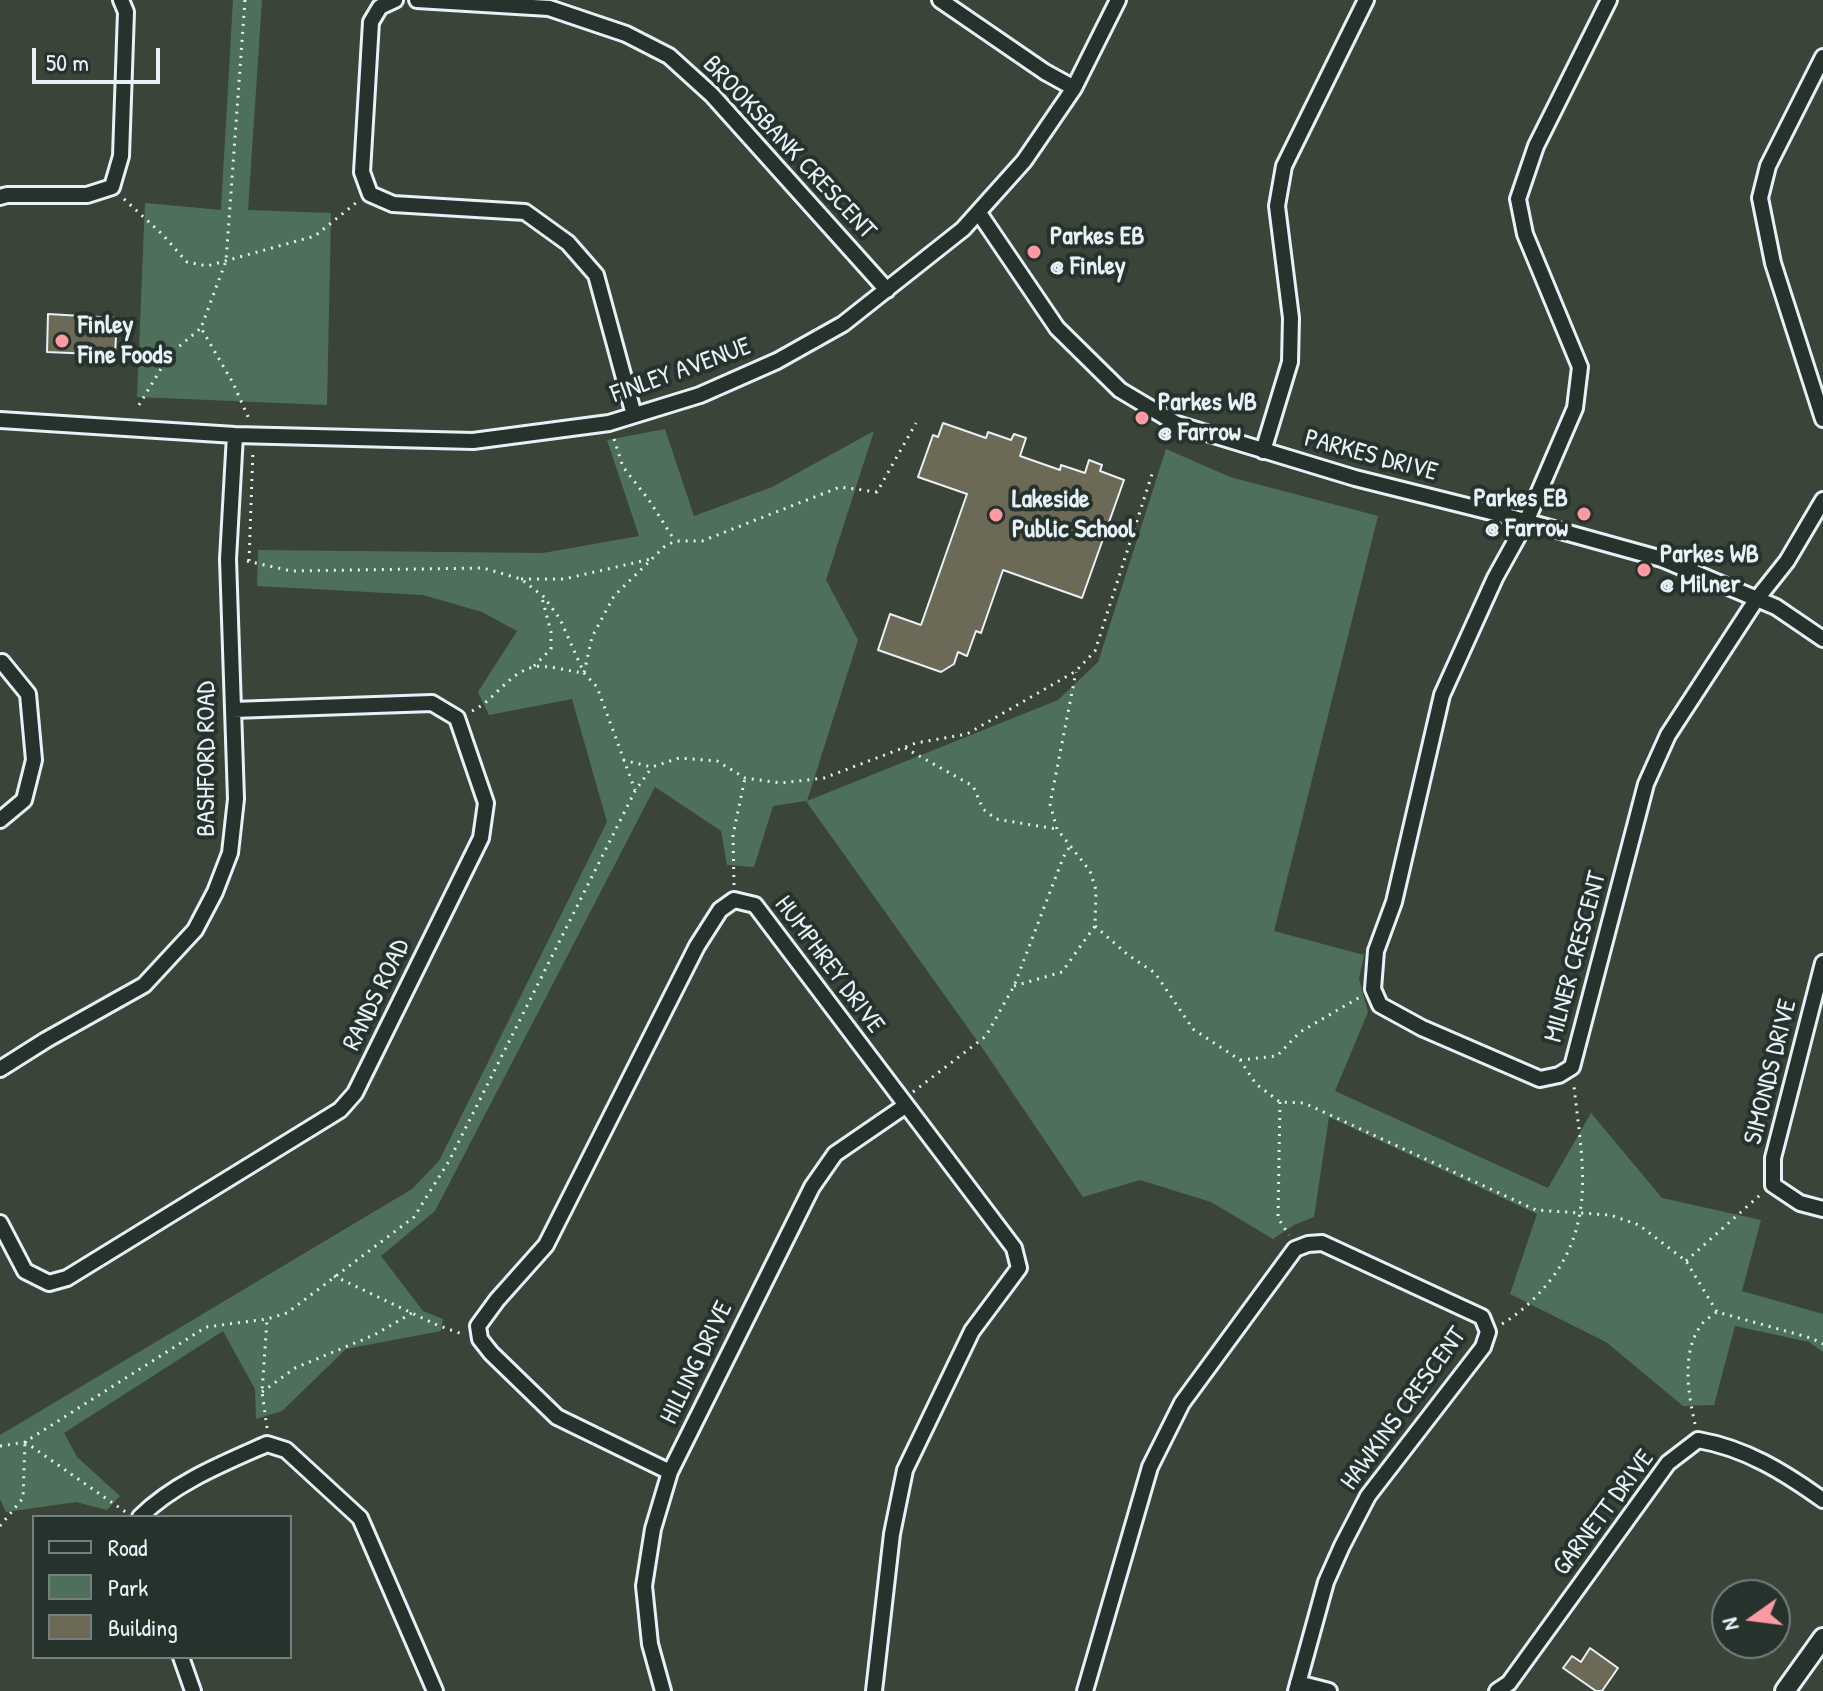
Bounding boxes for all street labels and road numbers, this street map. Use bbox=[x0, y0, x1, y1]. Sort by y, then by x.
street label: BROOKSBANK CRESCENT bbox=[696, 50, 882, 246]
street label: FINLEY AVENUE bbox=[607, 331, 755, 411]
street label: PARKES DRIVE bbox=[1301, 423, 1441, 489]
street label: BASHFORD ROAD bbox=[191, 681, 223, 837]
street label: MILNER CRESCENT bbox=[1538, 868, 1614, 1046]
street label: HUMPHREY DRIVE bbox=[767, 890, 891, 1040]
street label: RANDS ROAD bbox=[337, 934, 417, 1056]
street label: SIMONDS DRIVE bbox=[1738, 996, 1804, 1148]
street label: HILLING DRIVE bbox=[654, 1297, 740, 1429]
street label: HAWKINS CRESCENT bbox=[1334, 1322, 1474, 1496]
street label: GARNETT DRIVE bbox=[1547, 1444, 1661, 1582]

